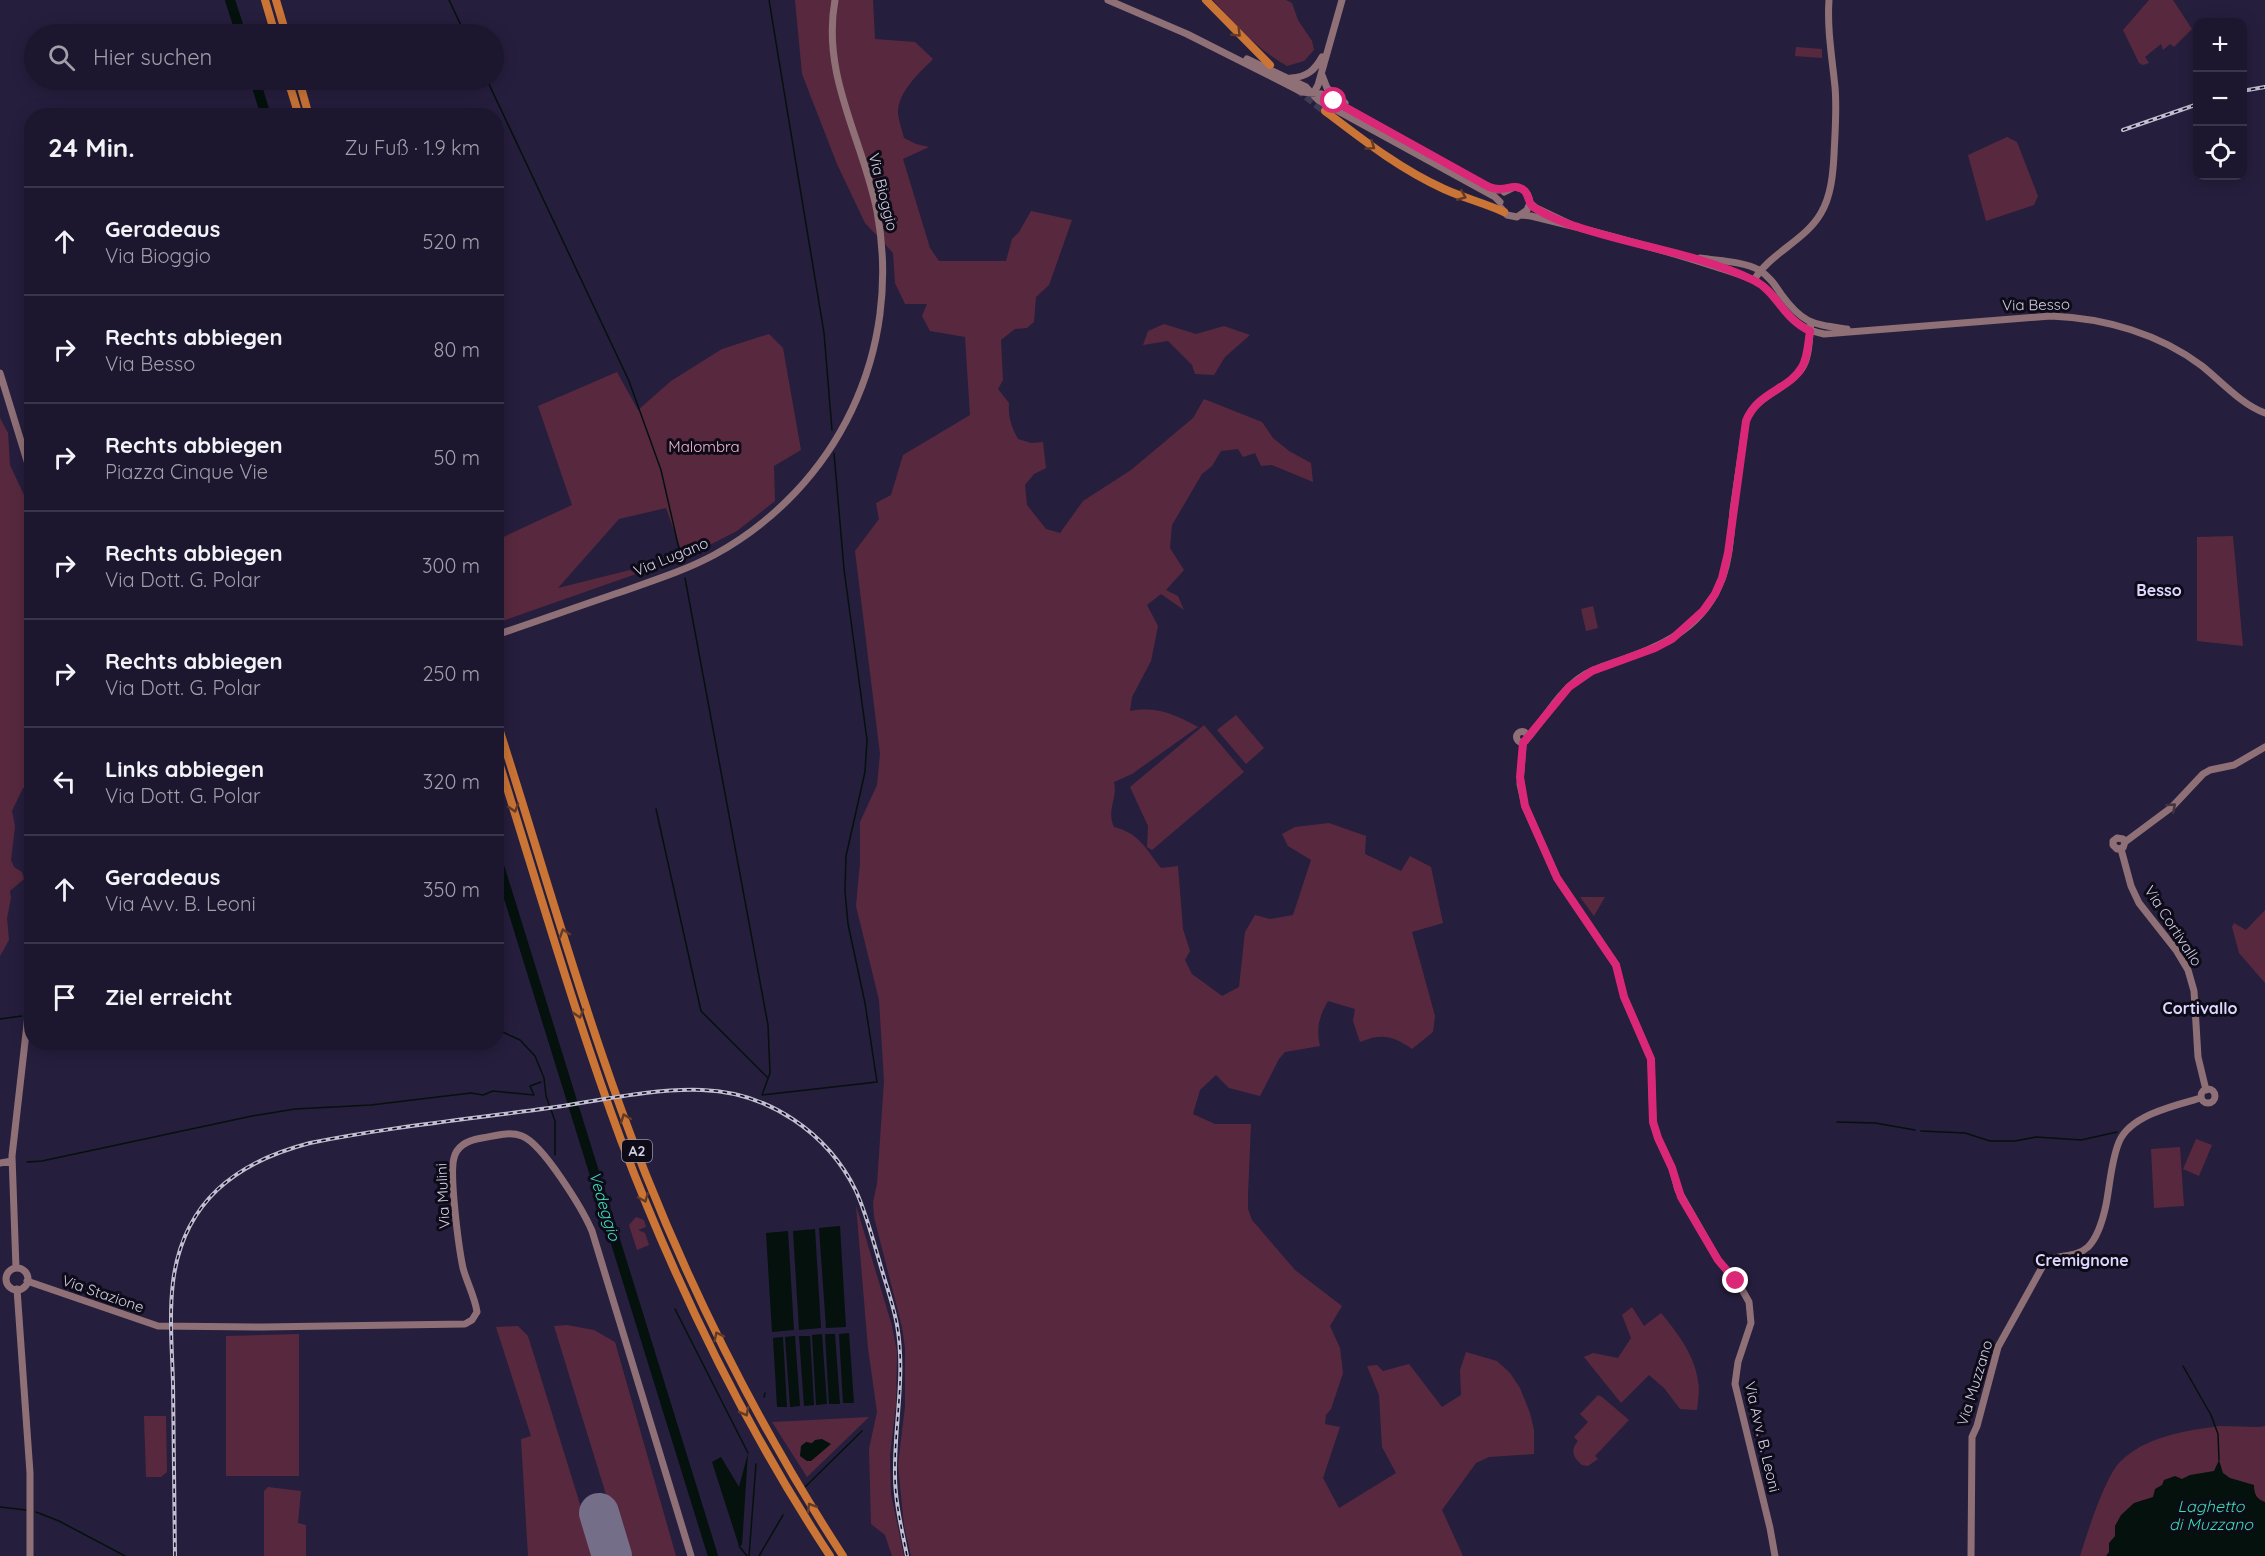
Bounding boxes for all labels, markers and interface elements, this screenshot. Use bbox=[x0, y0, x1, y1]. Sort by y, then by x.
map controls bbox=[2193, 18, 2247, 180]
button: + bbox=[2193, 18, 2247, 72]
search box bbox=[24, 24, 504, 90]
one-way arrow bbox=[1230, 25, 1241, 36]
icon: search bbox=[45, 41, 78, 74]
text: Hier suchen bbox=[93, 43, 212, 71]
button: − bbox=[2193, 72, 2247, 126]
route start bbox=[1320, 87, 1346, 113]
button: locate bbox=[2193, 126, 2247, 180]
text: 24 Min. bbox=[48, 131, 135, 164]
text: Zu Fuß · 1.9 km bbox=[344, 135, 480, 160]
one-way arrow bbox=[1365, 139, 1376, 150]
street label: Via Bioggio bbox=[865, 151, 902, 233]
one-way arrow bbox=[1455, 189, 1466, 201]
text: Geradeaus bbox=[105, 215, 220, 243]
icon: ahead bbox=[48, 225, 81, 258]
text: 520 m bbox=[422, 229, 480, 254]
text: Via Bioggio bbox=[105, 243, 211, 268]
street label: Via Besso bbox=[2002, 294, 2070, 315]
text: Rechts abbiegen bbox=[105, 323, 283, 351]
icon: right bbox=[48, 333, 81, 366]
text: 80 m bbox=[434, 337, 480, 362]
text: Via Besso bbox=[105, 351, 195, 376]
text: Rechts abbiegen bbox=[105, 431, 283, 459]
park label: Malombra bbox=[668, 437, 740, 456]
icon: right bbox=[48, 441, 81, 474]
text: 50 m bbox=[434, 445, 480, 470]
text: Piazza Cinque Vie bbox=[105, 459, 268, 484]
street label: Via Lugano bbox=[631, 533, 711, 580]
text: Rechts abbiegen bbox=[105, 539, 283, 567]
icon: right bbox=[48, 549, 81, 582]
text: 300 m bbox=[422, 553, 480, 578]
text: Via Dott. G. Polar bbox=[105, 567, 261, 592]
district label: Besso bbox=[2136, 580, 2182, 600]
text: Rechts abbiegen bbox=[105, 647, 283, 675]
icon: right bbox=[48, 657, 81, 690]
text: 250 m bbox=[422, 661, 480, 686]
text: Via Dott. G. Polar bbox=[105, 675, 261, 700]
text: Links abbiegen bbox=[105, 755, 264, 783]
icon: left bbox=[48, 765, 81, 798]
text: 320 m bbox=[423, 769, 480, 794]
text: Via Dott. G. Polar bbox=[105, 783, 261, 808]
one-way arrow bbox=[507, 802, 519, 813]
one-way arrow bbox=[2165, 803, 2176, 814]
text: Geradeaus bbox=[105, 863, 220, 891]
icon: ahead bbox=[48, 873, 81, 906]
text: 350 m bbox=[423, 877, 480, 902]
street label: Via Cortivallo bbox=[2140, 882, 2206, 970]
text: Via Avv. B. Leoni bbox=[105, 891, 256, 916]
one-way arrow bbox=[559, 928, 571, 939]
icon: arrive bbox=[48, 981, 81, 1014]
text: Ziel erreicht bbox=[105, 983, 233, 1011]
district label: Cortivallo bbox=[2163, 998, 2237, 1018]
one-way arrow bbox=[572, 1008, 584, 1019]
one-way arrow bbox=[619, 1113, 632, 1124]
road number: A2 bbox=[622, 1140, 652, 1162]
street label: Via Mulini bbox=[431, 1163, 454, 1229]
water label: Vedeggio bbox=[585, 1169, 625, 1244]
one-way arrow bbox=[637, 1192, 650, 1203]
district label: Cremignone bbox=[2035, 1250, 2129, 1270]
route end bbox=[1722, 1267, 1748, 1293]
street label: Via Stazione bbox=[60, 1271, 147, 1316]
one-way arrow bbox=[714, 1331, 725, 1342]
street label: Via Muzzano bbox=[1952, 1338, 1997, 1428]
street label: Via Avv. B. Leoni bbox=[1741, 1380, 1784, 1494]
one-way arrow bbox=[738, 1406, 749, 1417]
water label: Laghetto di Muzzano bbox=[2169, 1496, 2254, 1534]
one-way arrow bbox=[807, 1503, 819, 1513]

